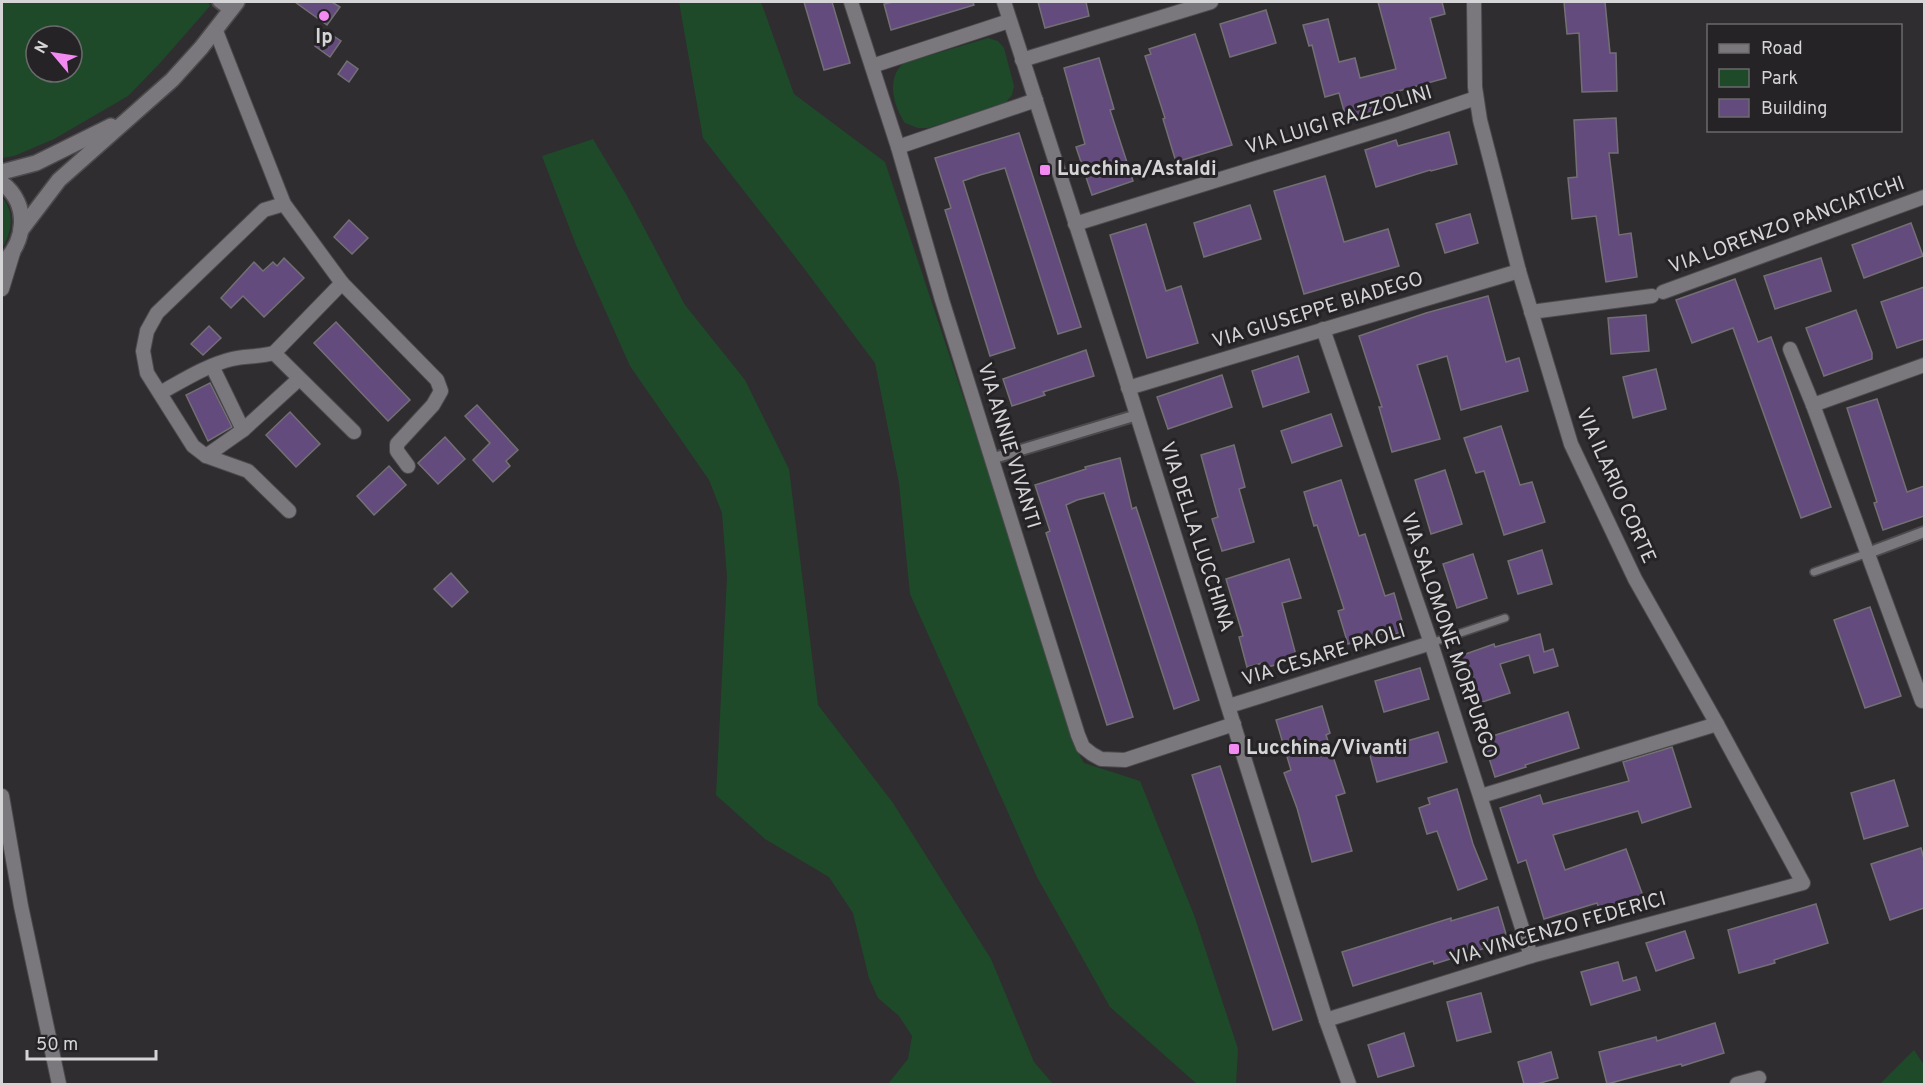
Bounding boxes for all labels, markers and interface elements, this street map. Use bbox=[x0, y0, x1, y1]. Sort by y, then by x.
marker: Ip bbox=[317, 9, 331, 23]
north arrow bbox=[24, 24, 84, 84]
legend bbox=[1707, 24, 1902, 132]
place label: Ip bbox=[315, 25, 333, 51]
text: N bbox=[31, 38, 54, 58]
text: Road bbox=[1761, 38, 1803, 61]
text: Park bbox=[1761, 68, 1798, 91]
street label: VIA LUIGI RAZZOLINI bbox=[1243, 80, 1435, 162]
text: Building bbox=[1761, 98, 1827, 121]
place label: Lucchina/Astaldi bbox=[1057, 157, 1217, 183]
marker: Lucchina/Astaldi bbox=[1038, 163, 1052, 177]
street label: VIA LORENZO PANCIATICHI bbox=[1665, 171, 1909, 281]
street label: VIA GIUSEPPE BIADEGO bbox=[1209, 266, 1427, 356]
street label: VIA ANNIE VIVANTI bbox=[970, 360, 1046, 532]
street label: VIA ILARIO CORTE bbox=[1569, 404, 1661, 568]
street label: VIA DELLA LUCCHINA bbox=[1153, 439, 1239, 635]
street label: VIA SALOMONE MORPURGO bbox=[1394, 509, 1502, 763]
street label: VIA CESARE PAOLI bbox=[1239, 619, 1409, 693]
place label: Lucchina/Vivanti bbox=[1246, 736, 1407, 762]
marker: Lucchina/Vivanti bbox=[1227, 742, 1241, 756]
street label: VIA VINCENZO FEDERICI bbox=[1447, 887, 1669, 973]
scale bar bbox=[27, 1023, 156, 1061]
text: 50 m bbox=[36, 1034, 78, 1057]

